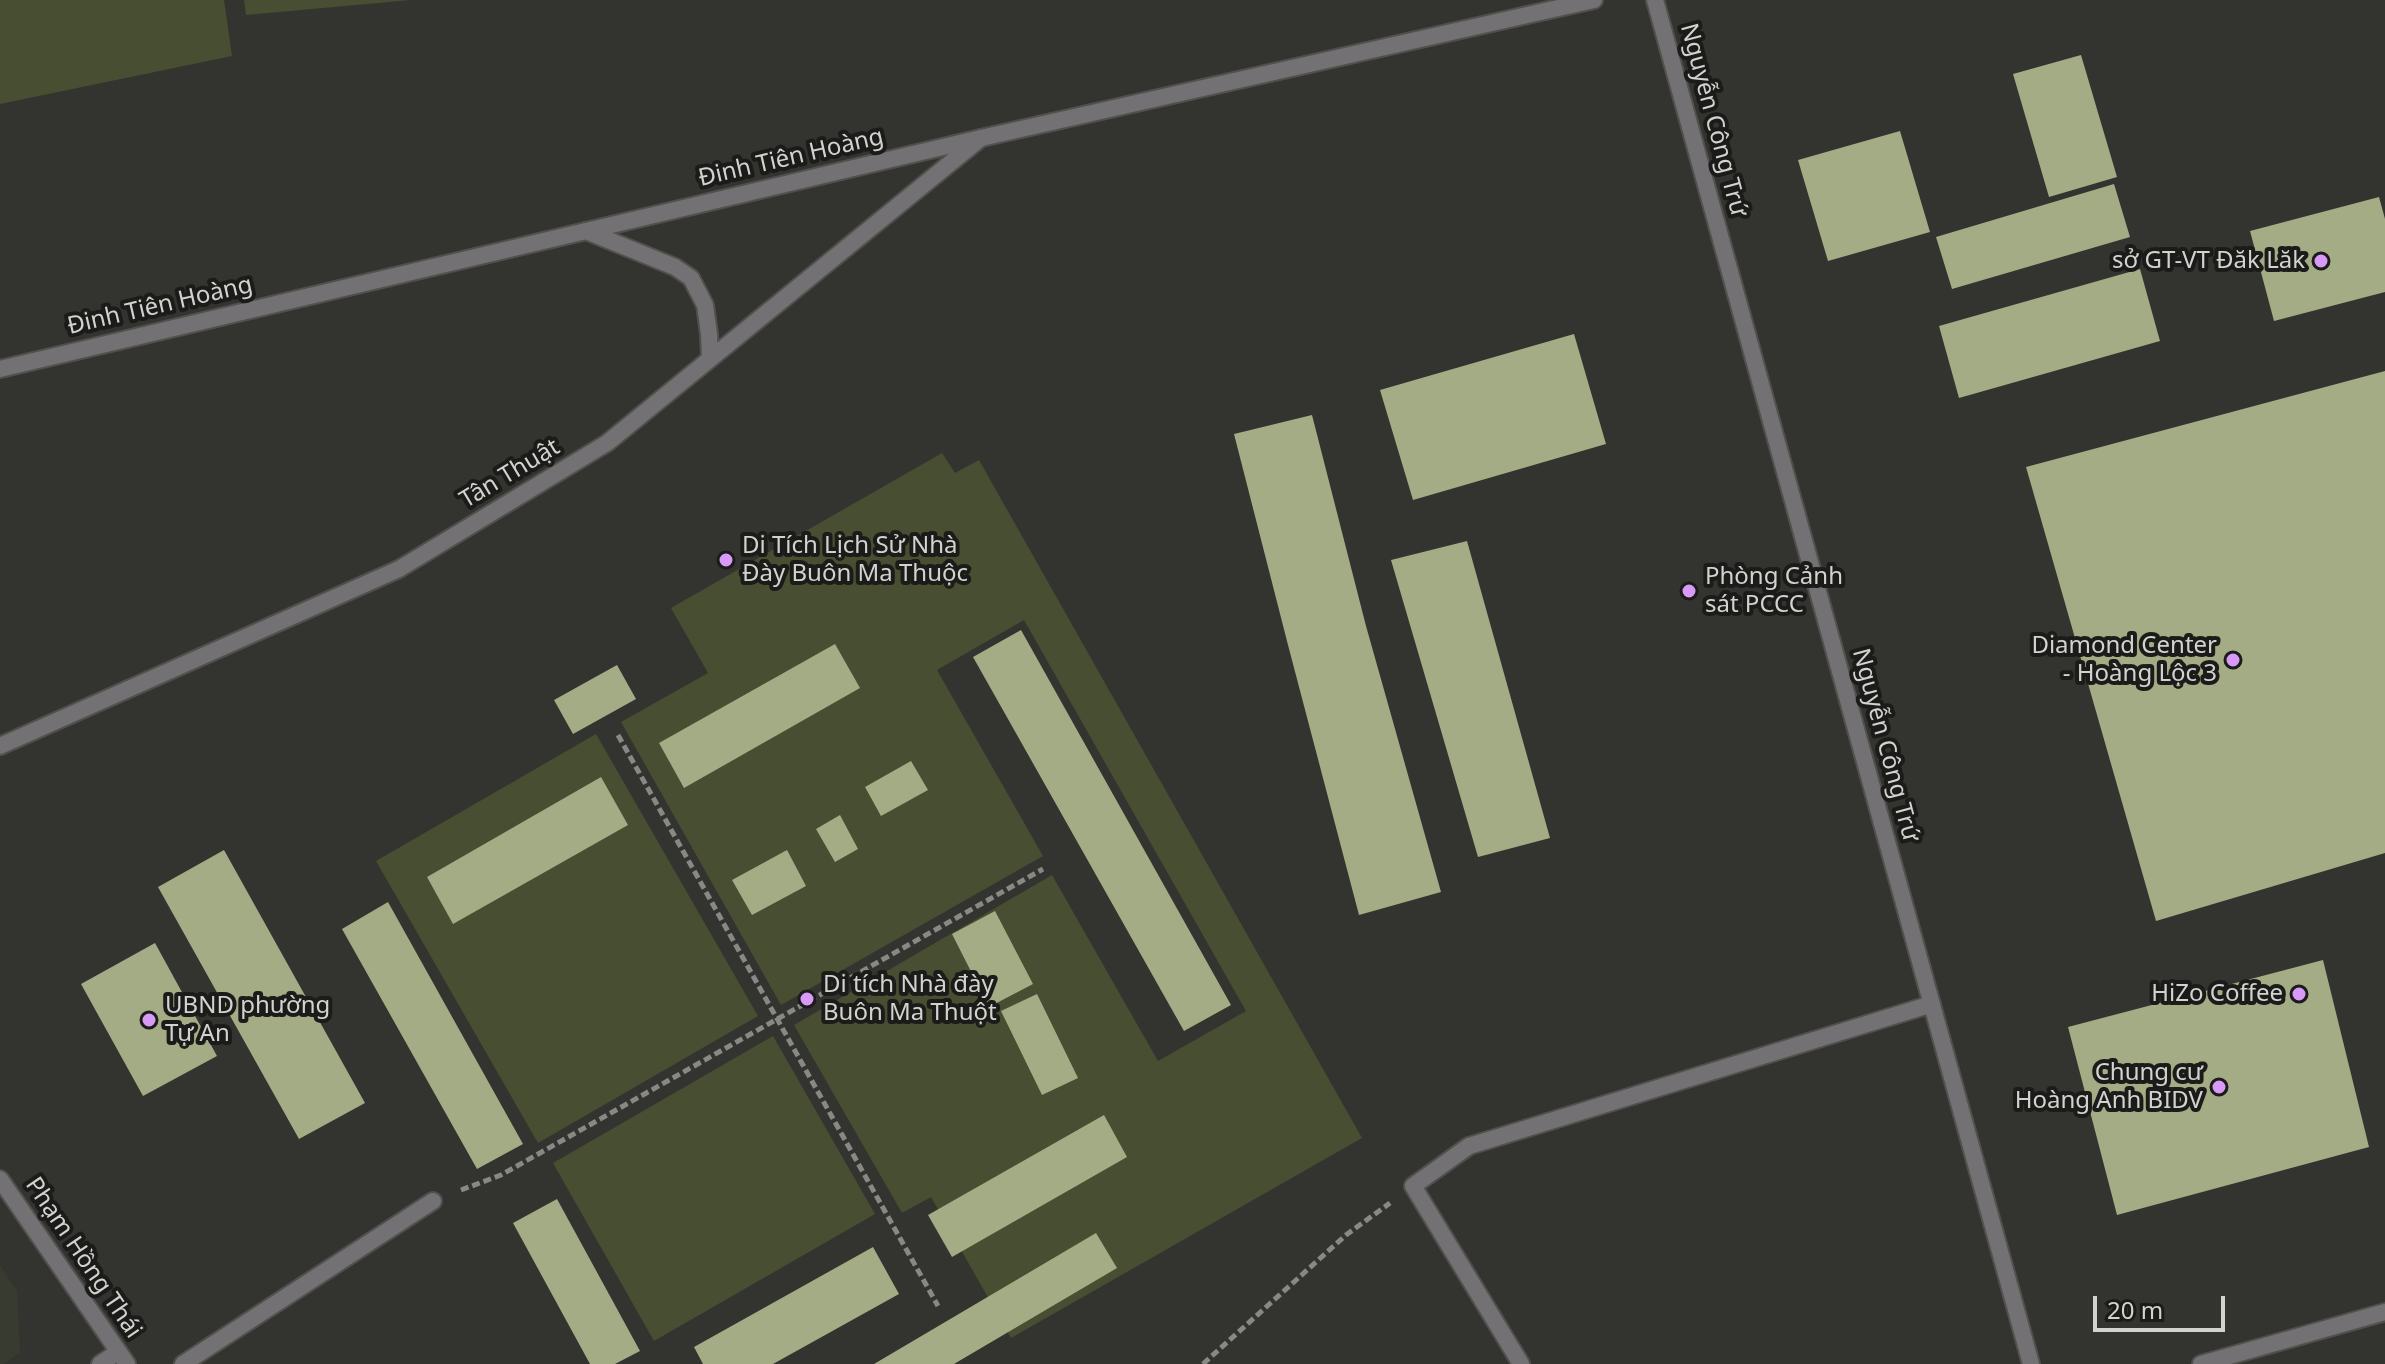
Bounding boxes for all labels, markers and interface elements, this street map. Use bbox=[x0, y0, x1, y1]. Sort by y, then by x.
street label: Nguyễn Công Trứ bbox=[1673, 20, 1753, 220]
street label: Đinh Tiên Hoàng bbox=[696, 123, 886, 193]
place label: sở GT-VT Đăk Lăk bbox=[2112, 247, 2305, 275]
marker: sở GT-VT Đăk Lăk bbox=[2312, 252, 2330, 270]
street label: Đinh Tiên Hoàng bbox=[65, 271, 255, 341]
street label: Tân Thuật bbox=[455, 433, 565, 515]
place label: Di Tích Lịch Sử Nhà Đày Buôn Ma Thuộc bbox=[742, 532, 968, 588]
marker: Di Tích Lịch Sử Nhà Đày Buôn Ma Thuộc bbox=[717, 551, 735, 569]
place label: Phòng Cảnh sát PCCC bbox=[1705, 563, 1843, 619]
marker: Phòng Cảnh sát PCCC bbox=[1680, 582, 1698, 600]
place label: Diamond Center - Hoàng Lộc 3 bbox=[2031, 632, 2217, 688]
street label: Nguyễn Công Trứ bbox=[1845, 645, 1925, 845]
marker: Diamond Center - Hoàng Lộc 3 bbox=[2224, 651, 2242, 669]
place label: Di tích Nhà đày Buôn Ma Thuột bbox=[823, 971, 997, 1027]
place label: HiZo Coffee bbox=[2151, 980, 2283, 1008]
marker: HiZo Coffee bbox=[2290, 985, 2308, 1003]
marker: Di tích Nhà đày Buôn Ma Thuột bbox=[798, 990, 816, 1008]
place label: UBND phường Tự An bbox=[165, 992, 330, 1048]
marker: UBND phường Tự An bbox=[140, 1011, 158, 1029]
place label: Chung cư Hoàng Anh BIDV bbox=[2015, 1059, 2203, 1115]
marker: Chung cư Hoàng Anh BIDV bbox=[2210, 1078, 2228, 1096]
street label: Phạm Hồng Thái bbox=[19, 1172, 147, 1344]
scale bar bbox=[2097, 1280, 2229, 1330]
text: 20 m bbox=[2107, 1293, 2163, 1326]

